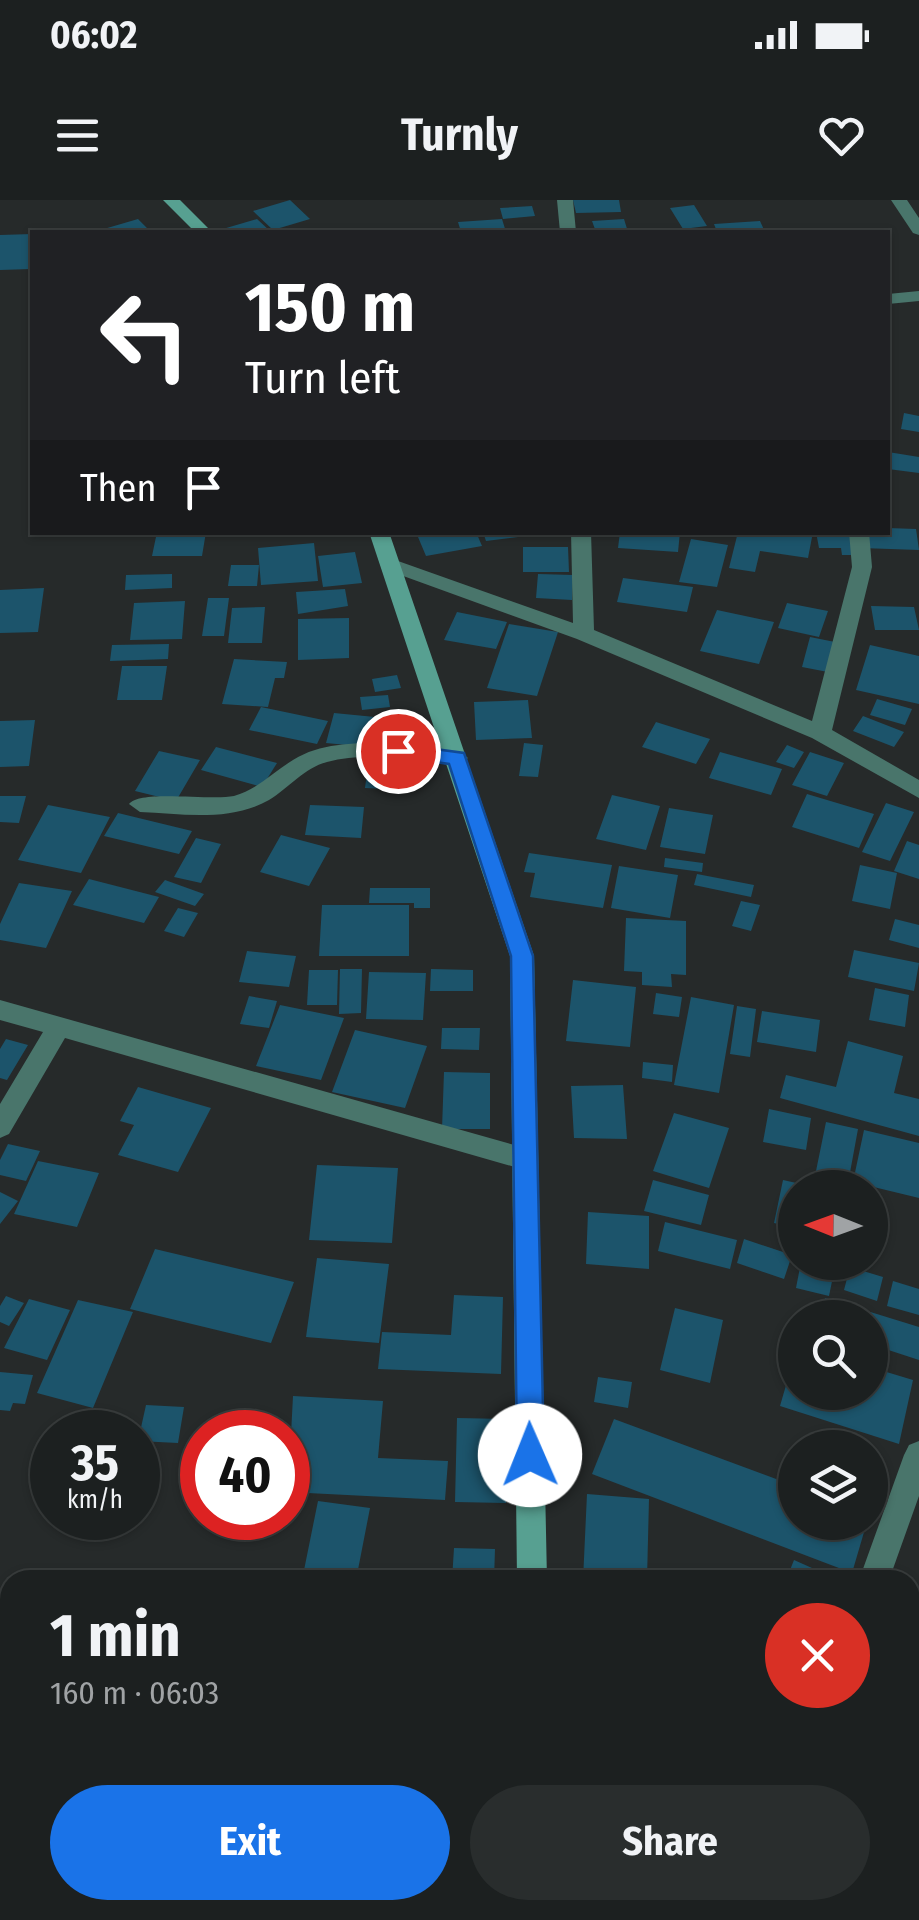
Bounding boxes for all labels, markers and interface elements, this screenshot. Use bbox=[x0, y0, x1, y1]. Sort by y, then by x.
text: 06:02 bbox=[50, 12, 137, 58]
icon: menu bbox=[50, 108, 105, 163]
text: Turnly bbox=[401, 108, 518, 162]
icon: heart bbox=[814, 108, 869, 163]
text: 150 m bbox=[245, 266, 415, 350]
icon: left bbox=[80, 270, 210, 400]
text: Turn left bbox=[245, 351, 400, 405]
icon: arrive bbox=[176, 460, 231, 515]
text: Then bbox=[80, 465, 156, 511]
pin bbox=[356, 709, 441, 794]
icon: arrive bbox=[371, 724, 426, 779]
north arrow bbox=[778, 1170, 888, 1280]
map controls bbox=[778, 1170, 888, 1540]
button: search bbox=[778, 1300, 888, 1410]
position arrow bbox=[478, 1403, 582, 1507]
speed limit sign: 40 bbox=[180, 1410, 310, 1540]
button: layers bbox=[778, 1430, 888, 1540]
text: 35 bbox=[71, 1433, 119, 1493]
text: km/h bbox=[67, 1485, 123, 1515]
text: 1 min bbox=[50, 1600, 181, 1672]
button: close bbox=[765, 1603, 870, 1708]
text: 160 m · 06:03 bbox=[50, 1674, 219, 1712]
button: Exit bbox=[50, 1785, 450, 1900]
button: Share bbox=[470, 1785, 870, 1900]

